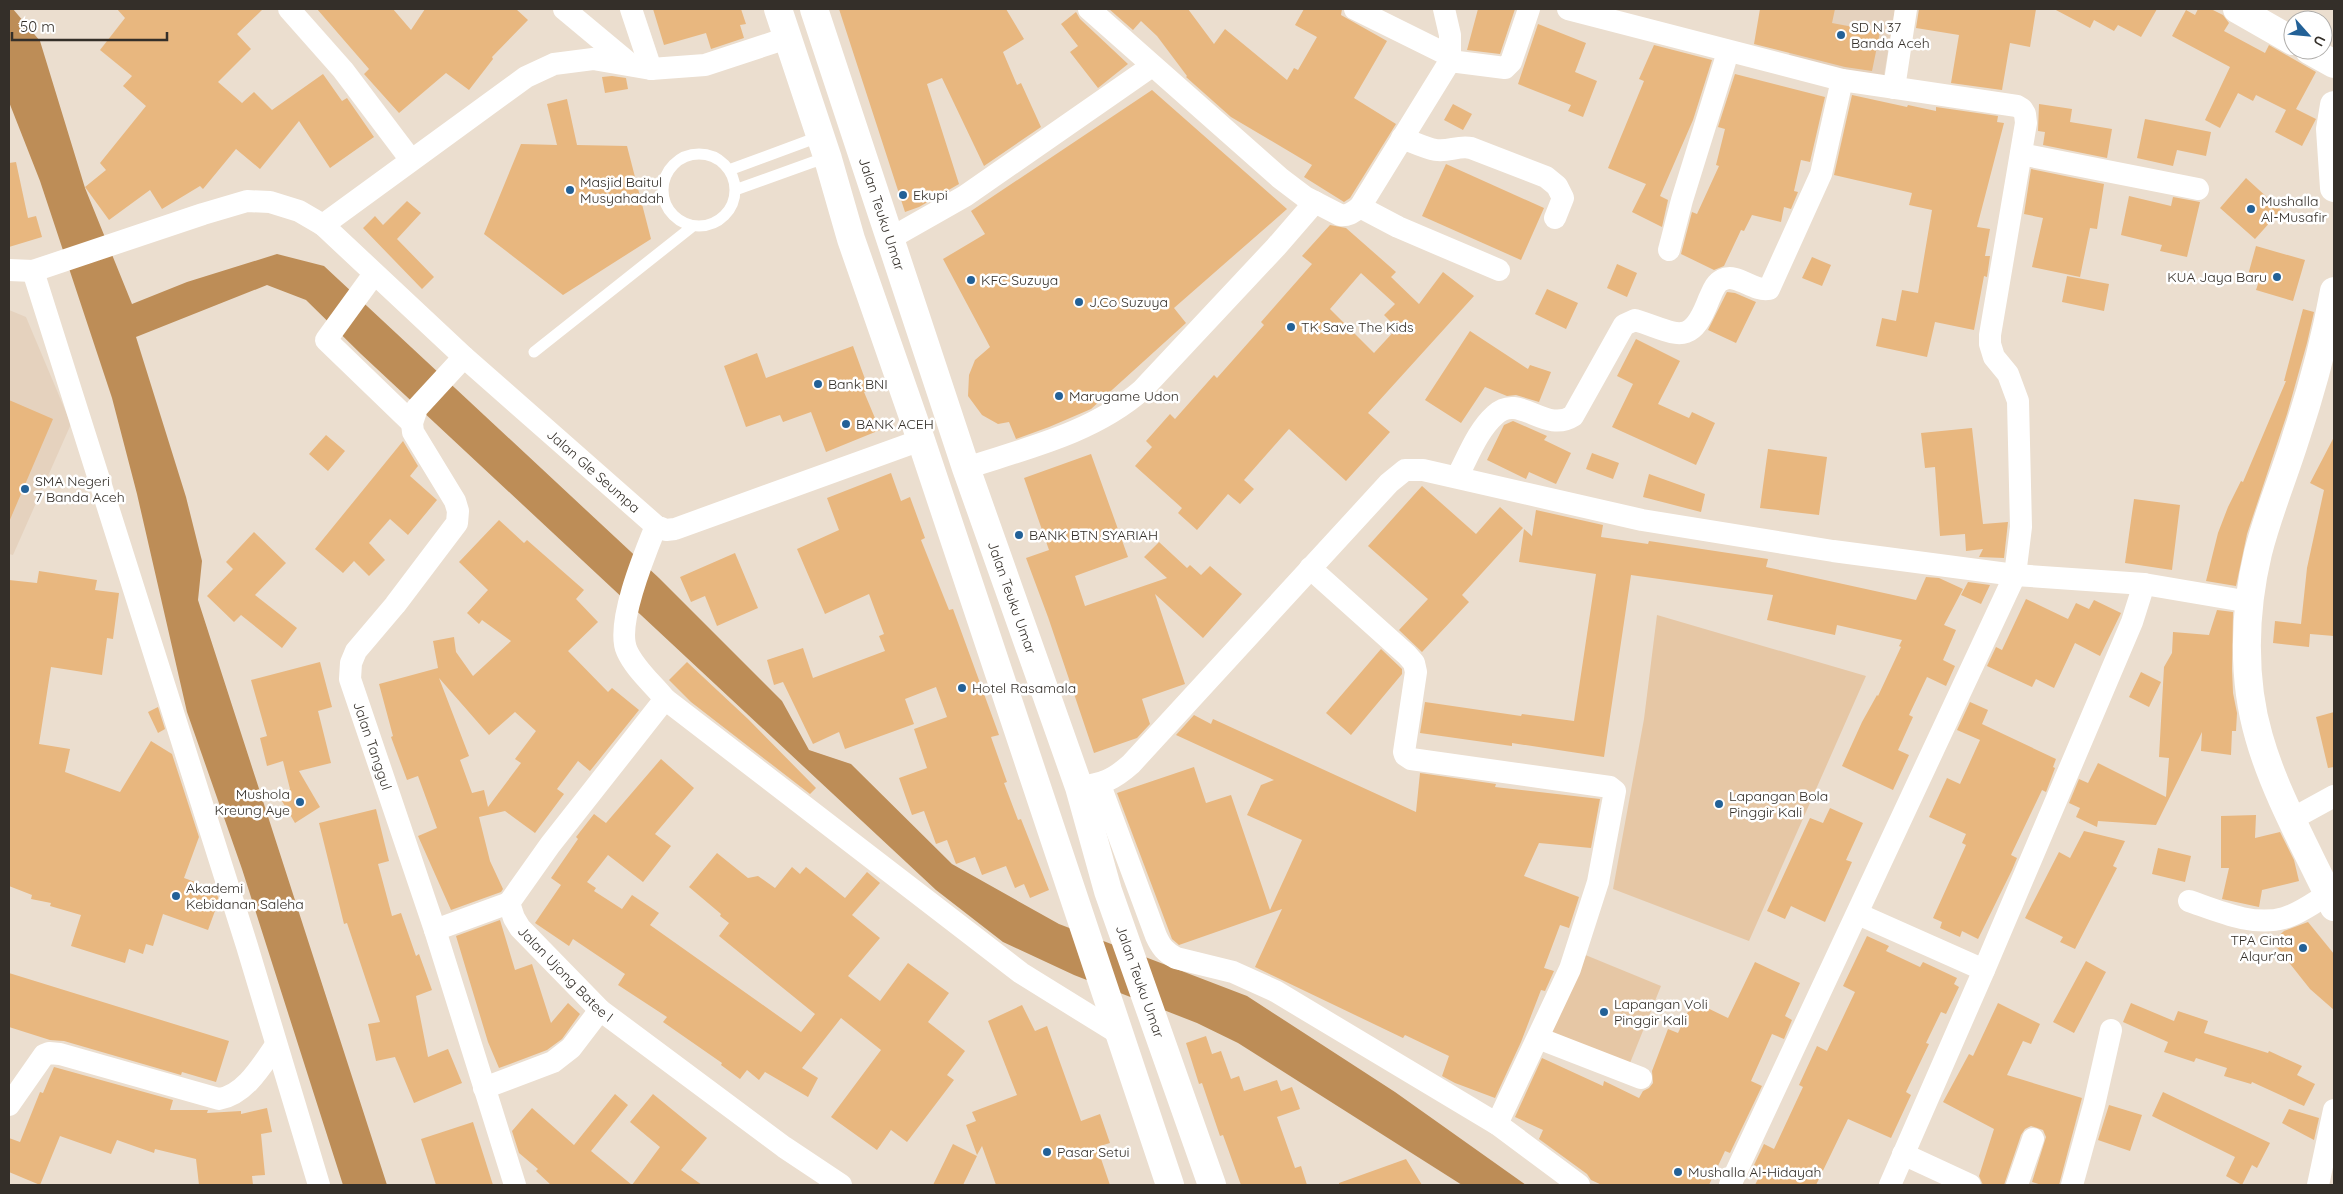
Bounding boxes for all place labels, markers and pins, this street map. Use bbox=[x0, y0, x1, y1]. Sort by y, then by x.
place label: SD N 37 Banda Aceh bbox=[1851, 18, 1930, 52]
marker: SD N 37 Banda Aceh bbox=[1835, 29, 1847, 41]
place label: Masjid Baitul Musyahadah bbox=[580, 173, 664, 207]
marker: Masjid Baitul Musyahadah bbox=[564, 184, 576, 196]
place label: Ekupi bbox=[913, 186, 948, 204]
marker: Ekupi bbox=[897, 189, 909, 201]
place label: Mushalla Al-Musafir bbox=[2261, 192, 2327, 226]
marker: Mushalla Al-Musafir bbox=[2245, 203, 2257, 215]
place label: KUA Jaya Baru bbox=[2167, 268, 2267, 286]
place label: KFC Suzuya bbox=[981, 271, 1058, 289]
marker: KUA Jaya Baru bbox=[2271, 271, 2283, 283]
marker: KFC Suzuya bbox=[965, 274, 977, 286]
place label: J.Co Suzuya bbox=[1089, 293, 1168, 311]
marker: J.Co Suzuya bbox=[1073, 296, 1085, 308]
place label: TK Save The Kids bbox=[1301, 318, 1414, 336]
marker: TK Save The Kids bbox=[1285, 321, 1297, 333]
place label: Bank BNI bbox=[828, 375, 888, 393]
marker: Bank BNI bbox=[812, 378, 824, 390]
place label: Marugame Udon bbox=[1069, 387, 1179, 405]
marker: Marugame Udon bbox=[1053, 390, 1065, 402]
place label: BANK ACEH bbox=[856, 415, 934, 433]
marker: BANK ACEH bbox=[840, 418, 852, 430]
place label: SMA Negeri 7 Banda Aceh bbox=[35, 472, 125, 506]
marker: SMA Negeri 7 Banda Aceh bbox=[19, 483, 31, 495]
place label: BANK BTN SYARIAH bbox=[1029, 526, 1158, 544]
marker: BANK BTN SYARIAH bbox=[1013, 529, 1025, 541]
place label: Hotel Rasamala bbox=[972, 679, 1076, 697]
marker: Hotel Rasamala bbox=[956, 682, 968, 694]
place label: Mushola Kreung Aye bbox=[215, 785, 290, 819]
place label: Lapangan Bola Pinggir Kali bbox=[1729, 787, 1828, 821]
marker: Mushola Kreung Aye bbox=[294, 796, 306, 808]
marker: Lapangan Bola Pinggir Kali bbox=[1713, 798, 1725, 810]
place label: Akademi Kebidanan Saleha bbox=[186, 879, 304, 913]
marker: Akademi Kebidanan Saleha bbox=[170, 890, 182, 902]
place label: TPA Cinta Alqur'an bbox=[2230, 931, 2293, 965]
marker: TPA Cinta Alqur'an bbox=[2297, 942, 2309, 954]
place label: Lapangan Voli Pinggir Kali bbox=[1614, 995, 1708, 1029]
marker: Lapangan Voli Pinggir Kali bbox=[1598, 1006, 1610, 1018]
place label: Pasar Setui bbox=[1057, 1143, 1130, 1161]
marker: Pasar Setui bbox=[1041, 1146, 1053, 1158]
place label: Mushalla Al-Hidayah bbox=[1688, 1163, 1821, 1181]
marker: Mushalla Al-Hidayah bbox=[1672, 1166, 1684, 1178]

